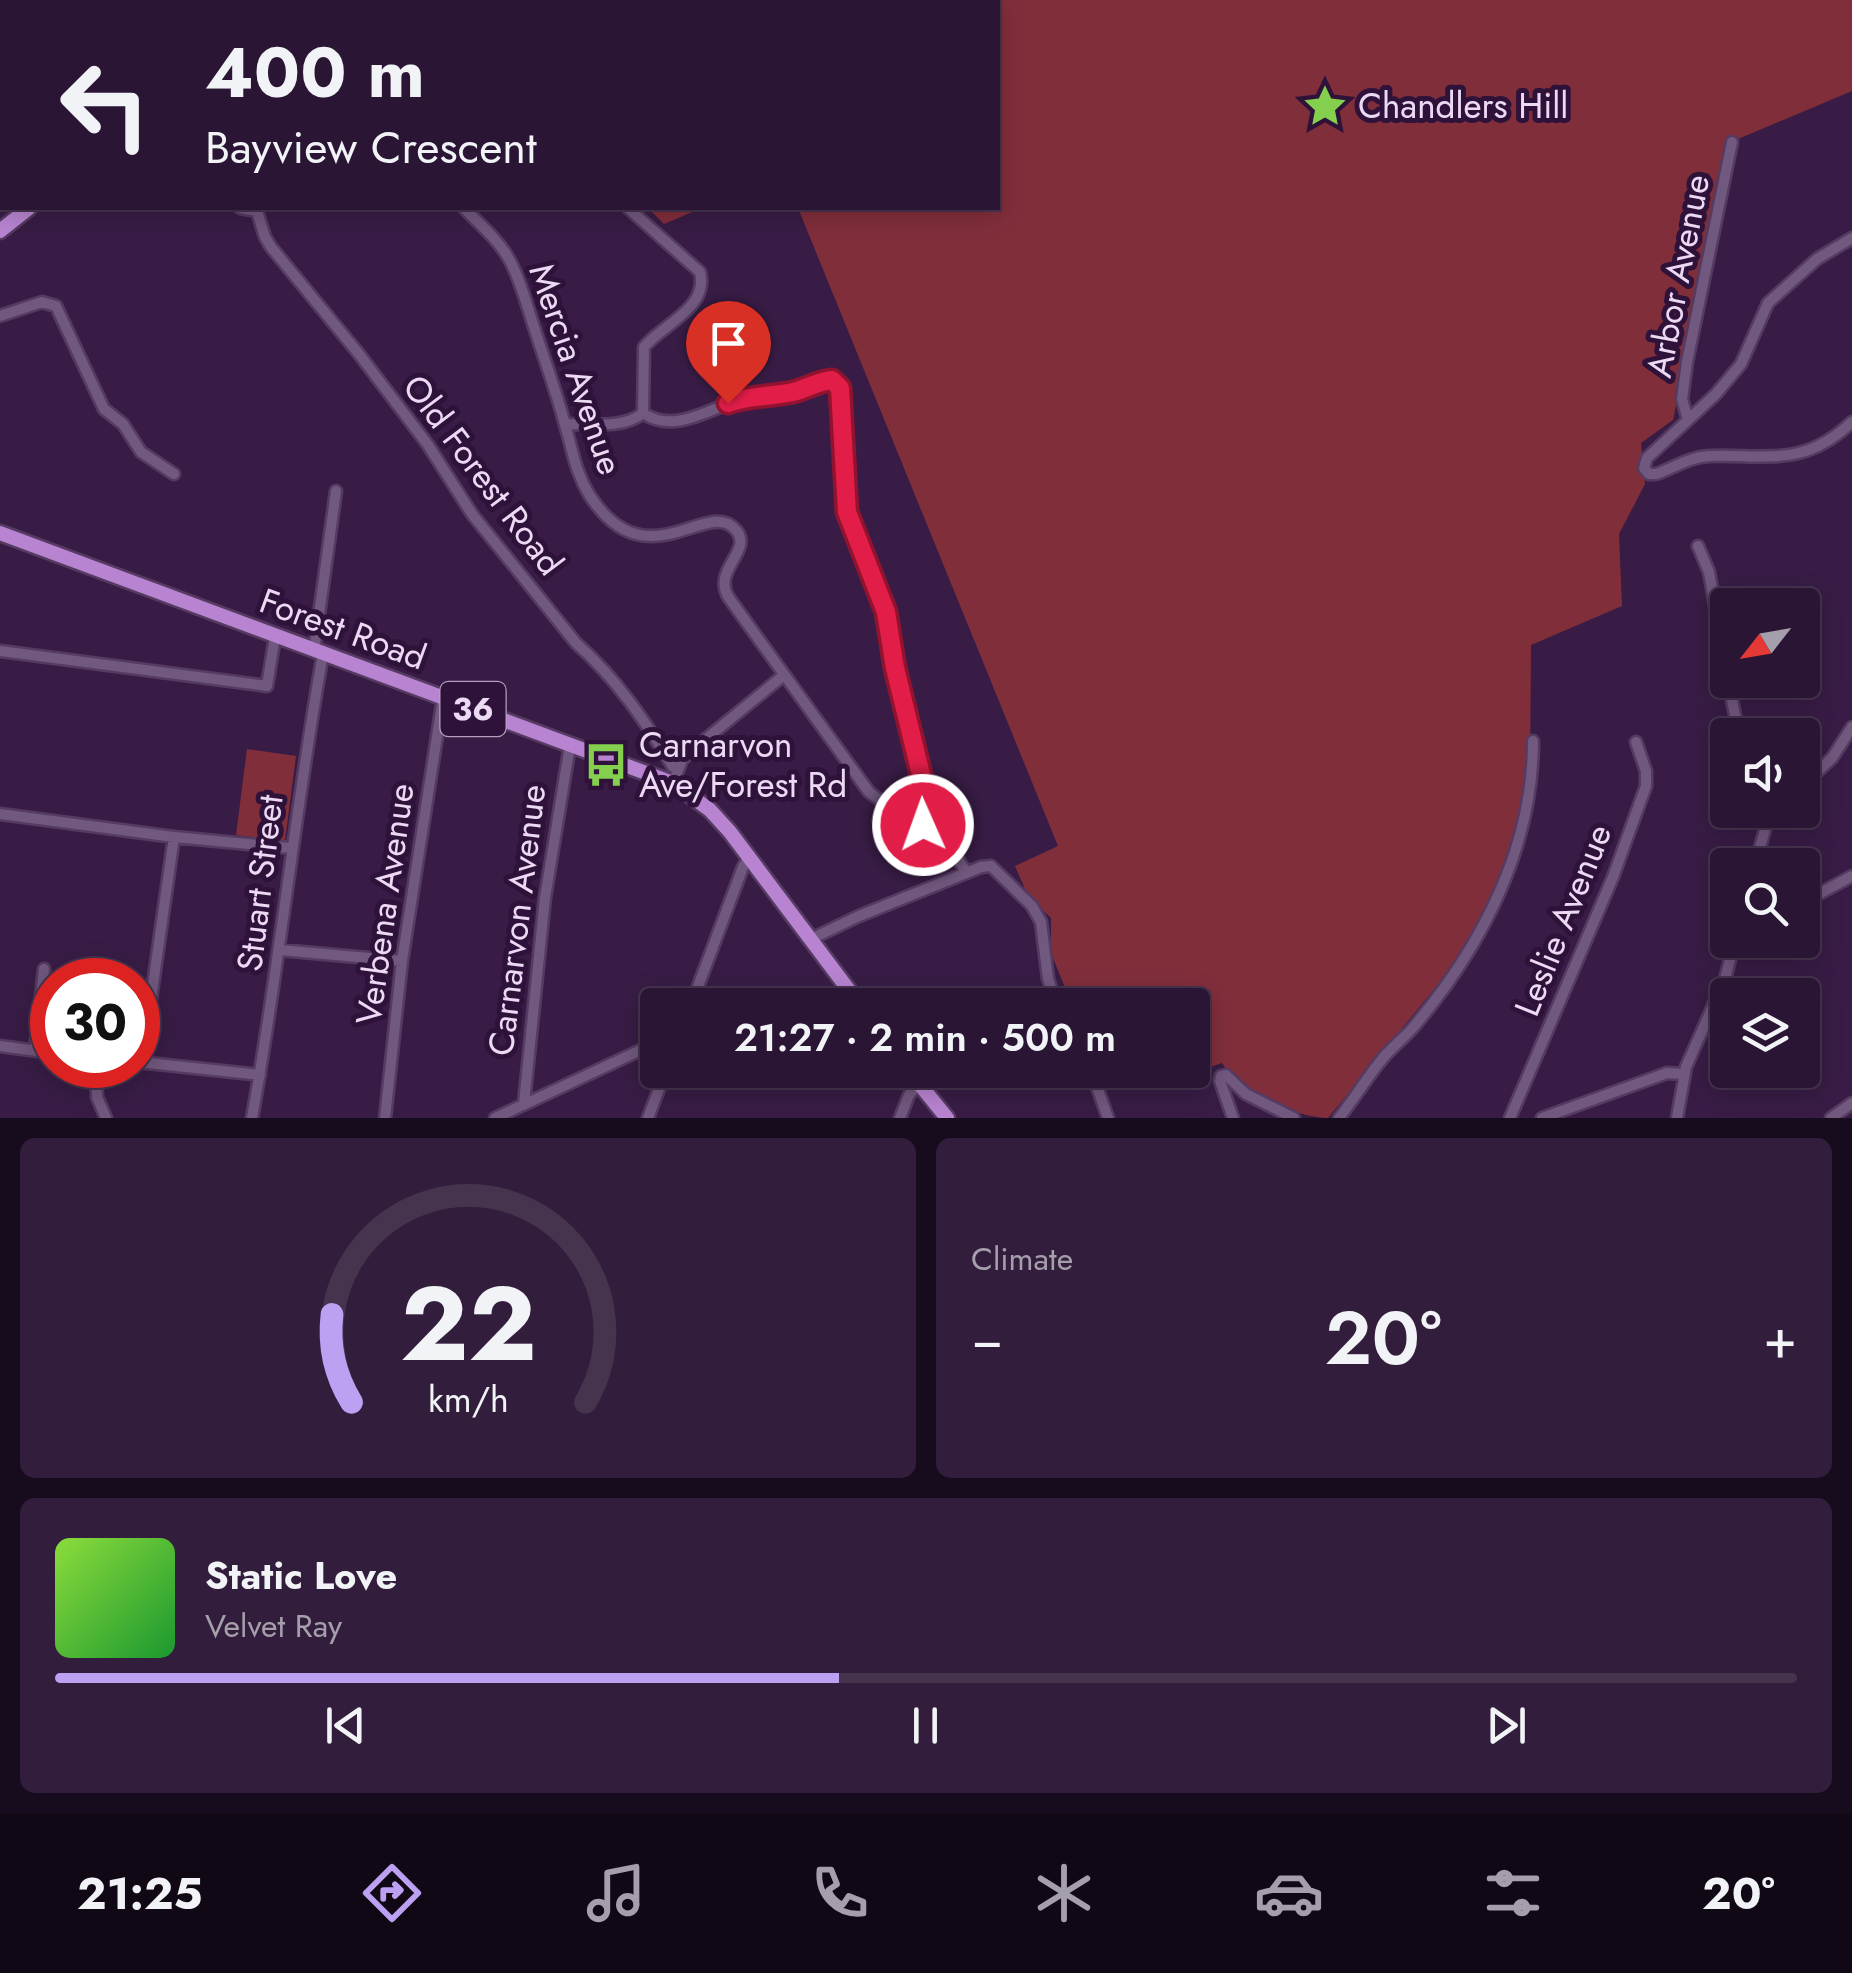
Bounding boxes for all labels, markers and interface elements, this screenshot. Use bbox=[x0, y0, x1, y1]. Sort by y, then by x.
text: 400 m bbox=[205, 22, 425, 123]
icon: left bbox=[40, 40, 170, 170]
place label: Chandlers Hill bbox=[1358, 81, 1568, 131]
place icon: Chandlers Hill bbox=[1301, 82, 1349, 130]
text: Bayview Crescent bbox=[205, 115, 537, 180]
street label: Arbor Avenue bbox=[1634, 170, 1722, 382]
street label: Mercia Avenue bbox=[517, 257, 635, 481]
pin bbox=[686, 301, 771, 404]
icon: arrive bbox=[701, 316, 756, 371]
street label: Old Forest Road bbox=[391, 364, 575, 586]
street label: Forest Road bbox=[253, 576, 433, 682]
north arrow bbox=[1710, 588, 1820, 698]
map controls bbox=[1710, 588, 1820, 1088]
road number: 36 bbox=[440, 682, 506, 736]
button: sound bbox=[1710, 718, 1820, 828]
place label: Carnarvon Ave/Forest Rd bbox=[639, 720, 847, 810]
bus stop icon: Carnarvon Ave/Forest Rd bbox=[582, 741, 630, 789]
position arrow bbox=[871, 773, 975, 877]
street label: Verbena Avenue bbox=[343, 780, 427, 1028]
street label: Carnarvon Avenue bbox=[476, 781, 558, 1059]
street label: Stuart Street bbox=[224, 791, 296, 974]
street label: Leslie Avenue bbox=[1502, 817, 1624, 1023]
button: search bbox=[1710, 848, 1820, 958]
speed limit sign: 30 bbox=[30, 958, 160, 1088]
button: layers bbox=[1710, 978, 1820, 1088]
text: 21:27 · 2 min · 500 m bbox=[734, 1010, 1116, 1065]
text: Climate bbox=[971, 1236, 1073, 1282]
text: 22 bbox=[400, 1249, 536, 1399]
text: 20° bbox=[1325, 1284, 1442, 1392]
text: − bbox=[971, 1299, 1003, 1379]
text: + bbox=[1763, 1299, 1797, 1379]
text: km/h bbox=[428, 1374, 508, 1425]
text: Static Love bbox=[205, 1548, 397, 1603]
text: Velvet Ray bbox=[205, 1603, 342, 1649]
icon: previous bbox=[318, 1698, 373, 1753]
icon: pause bbox=[898, 1698, 953, 1753]
icon: next bbox=[1479, 1698, 1534, 1753]
icon: directions bbox=[357, 1858, 427, 1928]
icon: music bbox=[581, 1858, 651, 1928]
icon: phone bbox=[805, 1858, 875, 1928]
icon: climate bbox=[1029, 1858, 1099, 1928]
icon: car bbox=[1254, 1858, 1324, 1928]
icon: filters bbox=[1478, 1858, 1548, 1928]
text: 21:25 bbox=[77, 1861, 203, 1926]
text: 20° bbox=[1702, 1861, 1775, 1926]

